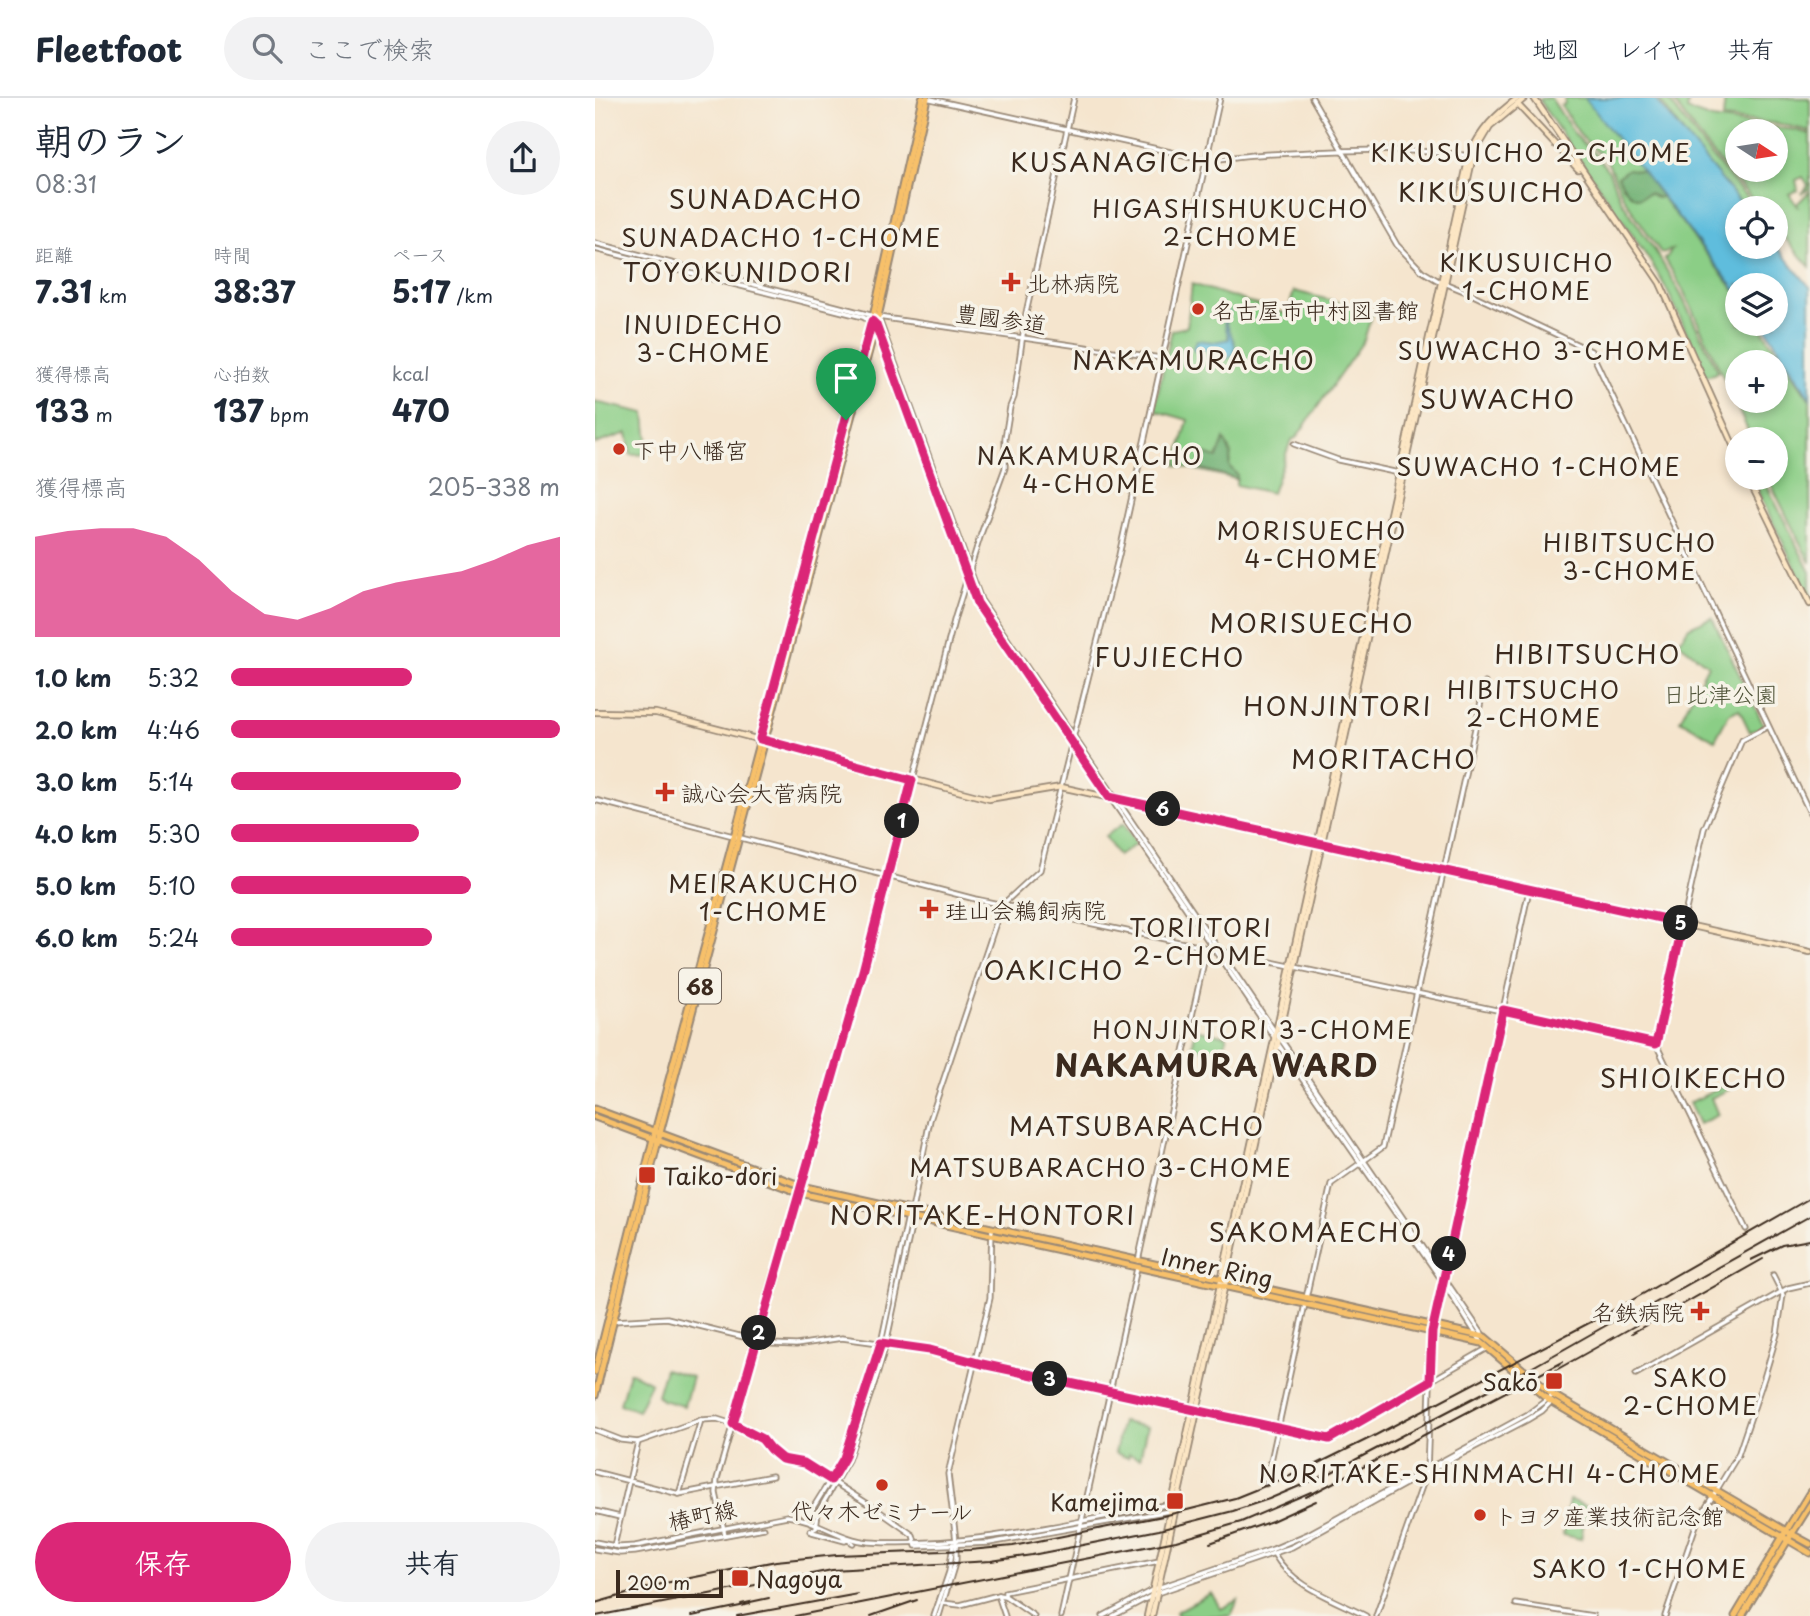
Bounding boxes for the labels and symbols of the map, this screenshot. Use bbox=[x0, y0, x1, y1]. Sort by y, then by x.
north arrow bbox=[1725, 119, 1789, 182]
district label: KIKUSUICHO 2-CHOME bbox=[1370, 134, 1692, 170]
district label: KUSANAGICHO bbox=[1010, 142, 1236, 181]
district label: KIKUSUICHO bbox=[1398, 172, 1586, 211]
district label: SUNADACHO bbox=[669, 179, 863, 218]
district label: HIGASHISHUKUCHO 2-CHOME bbox=[1092, 190, 1370, 254]
district label: SUNADACHO 1-CHOME bbox=[622, 219, 942, 255]
district label: KIKUSUICHO 1-CHOME bbox=[1439, 244, 1615, 308]
district label: TOYOKUNIDORI bbox=[623, 252, 853, 291]
place label: 北林病院 bbox=[1027, 265, 1119, 300]
marker: 北林病院 bbox=[1001, 272, 1021, 292]
place label: 名古屋市中村図書館 bbox=[1212, 292, 1419, 327]
street label: 豊國参道 bbox=[953, 294, 1049, 342]
marker: 名古屋市中村図書館 bbox=[1190, 301, 1206, 317]
district label: INUIDECHO 3-CHOME bbox=[624, 306, 784, 370]
district label: SUWACHO 3-CHOME bbox=[1398, 332, 1688, 368]
district label: NAKAMURACHO bbox=[1072, 340, 1316, 379]
pin bbox=[816, 348, 876, 420]
district label: SUWACHO bbox=[1420, 379, 1576, 418]
place label: 下中八幡宮 bbox=[633, 432, 748, 467]
district label: NAKAMURACHO 4-CHOME bbox=[977, 437, 1203, 501]
marker: 下中八幡宮 bbox=[611, 441, 627, 457]
district label: SUWACHO 1-CHOME bbox=[1396, 448, 1682, 484]
district label: MORISUECHO 4-CHOME bbox=[1217, 512, 1407, 576]
district label: HIBITSUCHO 3-CHOME bbox=[1543, 524, 1717, 588]
district label: MORISUECHO bbox=[1209, 603, 1415, 642]
district label: HIBITSUCHO bbox=[1494, 634, 1682, 673]
district label: FUJIECHO bbox=[1094, 637, 1246, 676]
district label: HIBITSUCHO 2-CHOME bbox=[1447, 671, 1621, 735]
park label: 日比津公園 bbox=[1663, 676, 1778, 711]
district label: HONJINTORI bbox=[1243, 686, 1433, 725]
district label: MORITACHO bbox=[1291, 739, 1477, 778]
place label: 誠心会大菅病院 bbox=[681, 775, 842, 810]
marker: 誠心会大菅病院 bbox=[655, 782, 675, 802]
pin: 6 bbox=[1145, 792, 1181, 826]
pin: 1 bbox=[885, 804, 919, 838]
district label: MEIRAKUCHO 1-CHOME bbox=[668, 865, 860, 929]
place label: 珪山会鵜飼病院 bbox=[945, 892, 1106, 927]
marker: 珪山会鵜飼病院 bbox=[919, 899, 939, 919]
pin: 5 bbox=[1663, 906, 1699, 940]
district label: TORIITORI 2-CHOME bbox=[1129, 909, 1273, 973]
district label: OAKICHO bbox=[984, 950, 1124, 989]
road number: 68 bbox=[679, 968, 721, 1004]
district label: HONJINTORI 3-CHOME bbox=[1092, 1011, 1414, 1047]
district label: NAKAMURA WARD bbox=[1054, 1042, 1380, 1087]
district label: SHIOIKECHO bbox=[1600, 1058, 1788, 1097]
district label: MATSUBARACHO bbox=[1009, 1106, 1265, 1145]
district label: MATSUBARACHO 3-CHOME bbox=[909, 1149, 1293, 1185]
place label: Taiko-dori bbox=[663, 1158, 777, 1193]
marker: Taiko-dori bbox=[637, 1165, 657, 1185]
district label: NORITAKE-HONTORI bbox=[829, 1195, 1137, 1234]
district label: SAKOMAECHO bbox=[1209, 1212, 1423, 1251]
pin: 4 bbox=[1431, 1236, 1467, 1272]
street label: Inner Ring bbox=[1158, 1238, 1276, 1296]
place label: 名鉄病院 bbox=[1592, 1294, 1684, 1329]
marker: 名鉄病院 bbox=[1690, 1301, 1710, 1321]
pin: 2 bbox=[741, 1316, 777, 1350]
district label: SAKO 2-CHOME bbox=[1623, 1359, 1759, 1423]
pin: 3 bbox=[1033, 1362, 1067, 1396]
place label: Sakō bbox=[1483, 1364, 1538, 1399]
marker: Sakō bbox=[1544, 1371, 1564, 1391]
district label: NORITAKE-SHINMACHI 4-CHOME bbox=[1258, 1455, 1722, 1491]
marker: 代々木ゼミナール bbox=[874, 1477, 890, 1493]
place label: Kamejima bbox=[1050, 1484, 1160, 1519]
street label: 椿町線 bbox=[665, 1490, 739, 1538]
marker: Kamejima bbox=[1165, 1491, 1185, 1511]
place label: 代々木ゼミナール bbox=[791, 1493, 973, 1528]
place label: トヨタ産業技術記念館 bbox=[1494, 1498, 1724, 1533]
marker: トヨタ産業技術記念館 bbox=[1472, 1507, 1488, 1523]
district label: SAKO 1-CHOME bbox=[1532, 1550, 1748, 1586]
place label: Nagoya bbox=[756, 1561, 843, 1596]
scale bar bbox=[616, 1567, 723, 1599]
marker: Nagoya bbox=[730, 1568, 750, 1588]

